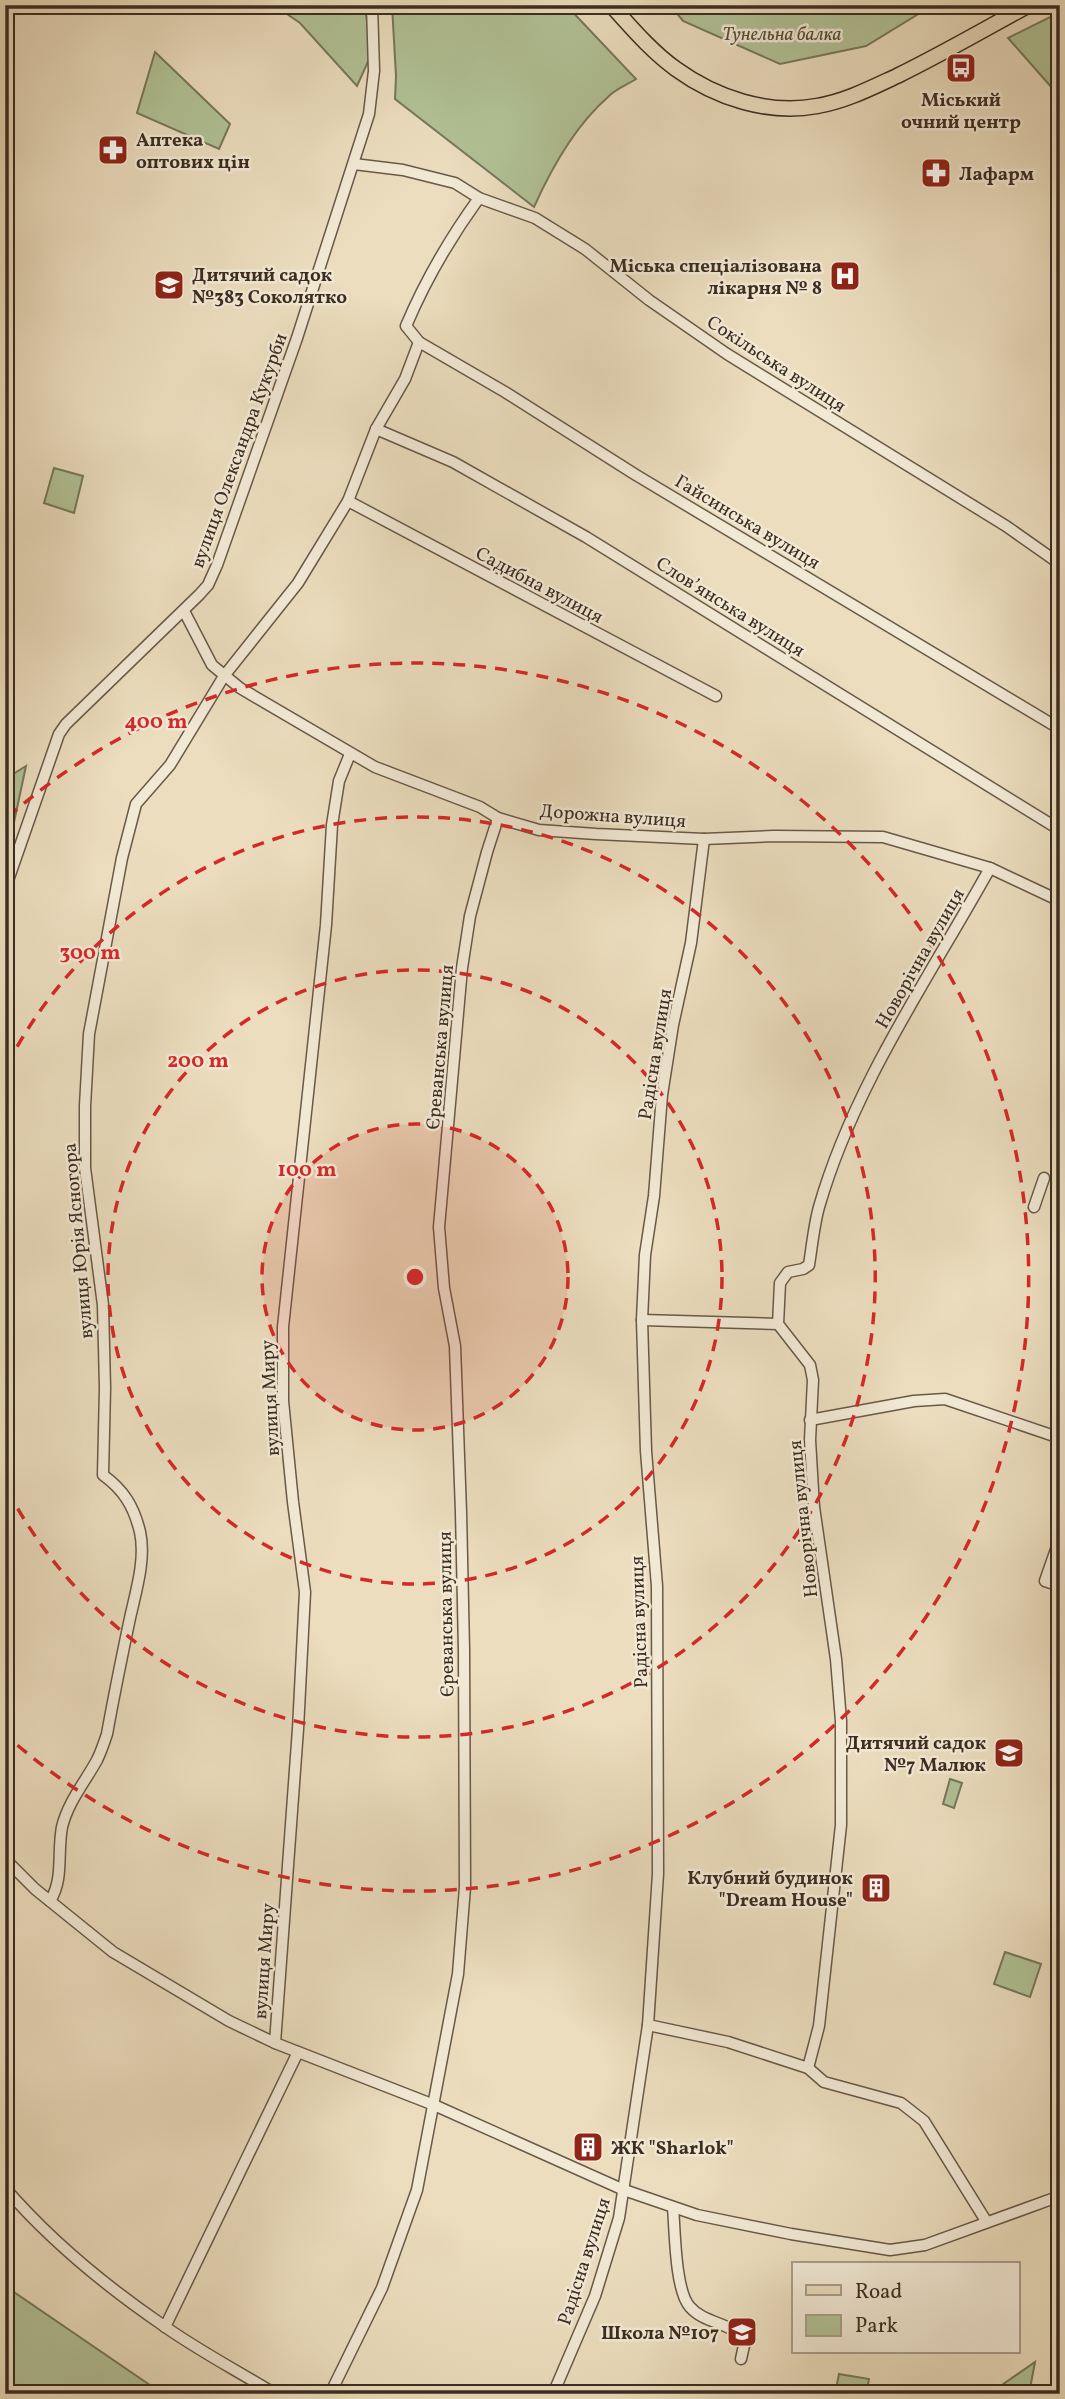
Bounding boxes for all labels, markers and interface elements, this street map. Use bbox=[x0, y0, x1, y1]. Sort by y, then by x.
park label: Тунельна балка bbox=[722, 22, 842, 48]
bus stop icon: Міський очний центр bbox=[944, 51, 978, 85]
place label: Міський очний центр bbox=[901, 88, 1021, 136]
place label: Аптека оптових цін bbox=[136, 128, 250, 176]
pharmacy icon: Аптека оптових цін bbox=[96, 133, 130, 167]
pharmacy icon: Лафарм bbox=[919, 156, 953, 190]
place label: Лафарм bbox=[959, 162, 1034, 188]
place label: Міська спеціалізована лікарня № 8 bbox=[609, 254, 822, 302]
hospital icon: Міська спеціалізована лікарня № 8 bbox=[828, 259, 862, 293]
place label: Дитячий садок №383 Соколятко bbox=[192, 263, 347, 311]
school or university icon: Дитячий садок №383 Соколятко bbox=[152, 268, 186, 302]
street label: Сокільська вулиця bbox=[701, 310, 851, 420]
street label: вулиця Олександра Кукурби bbox=[185, 330, 295, 572]
street label: Гайсинська вулиця bbox=[669, 469, 825, 577]
street label: Садибна вулиця bbox=[471, 541, 608, 630]
street label: Словʼянська вулиця bbox=[650, 551, 810, 664]
text: 400 m bbox=[125, 708, 187, 737]
street label: Дорожна вулиця bbox=[539, 799, 687, 835]
street label: Новорічна вулиця bbox=[870, 884, 972, 1034]
text: 300 m bbox=[60, 939, 120, 968]
street label: Єреванська вулиця bbox=[421, 963, 461, 1131]
street label: Радісна вулиця bbox=[633, 987, 679, 1122]
text: 200 m bbox=[167, 1047, 229, 1076]
street label: вулиця Юрія Ясногора bbox=[57, 1142, 101, 1340]
text: 100 m bbox=[277, 1156, 337, 1185]
centre of rings bbox=[403, 1265, 427, 1289]
street label: вулиця Миру bbox=[255, 1339, 287, 1457]
street label: Новорічна вулиця bbox=[783, 1439, 825, 1599]
street label: Єреванська вулиця bbox=[433, 1531, 461, 1697]
street label: Радісна вулиця bbox=[625, 1555, 655, 1689]
place label: Дитячий садок №7 Малюк bbox=[846, 1731, 987, 1779]
school or university icon: Дитячий садок №7 Малюк bbox=[992, 1736, 1026, 1770]
place label: Клубний будинок "Dream House" bbox=[687, 1866, 854, 1914]
building icon: Клубний будинок "Dream House" bbox=[859, 1871, 893, 1905]
street label: вулиця Миру bbox=[248, 1902, 282, 2020]
building icon: ЖК "Sharlok" bbox=[571, 2130, 605, 2164]
place label: ЖК "Sharlok" bbox=[611, 2136, 734, 2162]
street label: Радісна вулиця bbox=[552, 2194, 618, 2329]
legend bbox=[792, 2262, 1020, 2354]
text: Road bbox=[855, 2278, 902, 2307]
text: Park bbox=[855, 2312, 898, 2341]
school or university icon: Школа №107 bbox=[725, 2315, 759, 2349]
place label: Школа №107 bbox=[601, 2321, 719, 2347]

